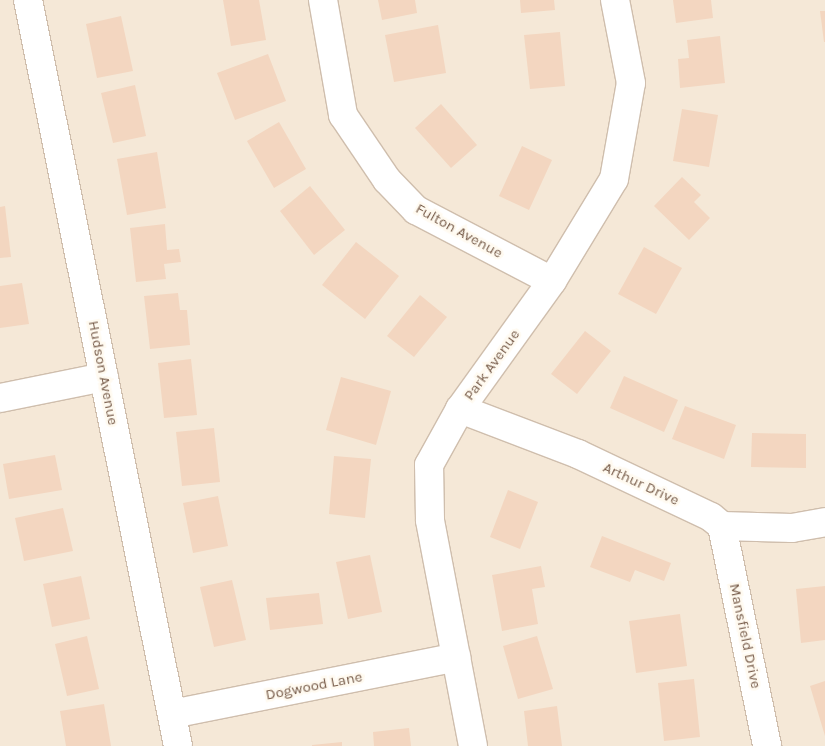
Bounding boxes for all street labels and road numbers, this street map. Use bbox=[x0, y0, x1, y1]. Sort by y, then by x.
street label: Fulton Avenue bbox=[412, 200, 506, 262]
street label: Hudson Avenue bbox=[84, 319, 122, 427]
street label: Park Avenue bbox=[460, 326, 524, 404]
street label: Arthur Drive bbox=[600, 459, 682, 509]
street label: Mansfield Drive bbox=[725, 582, 765, 690]
street label: Dogwood Lane bbox=[264, 668, 364, 704]

